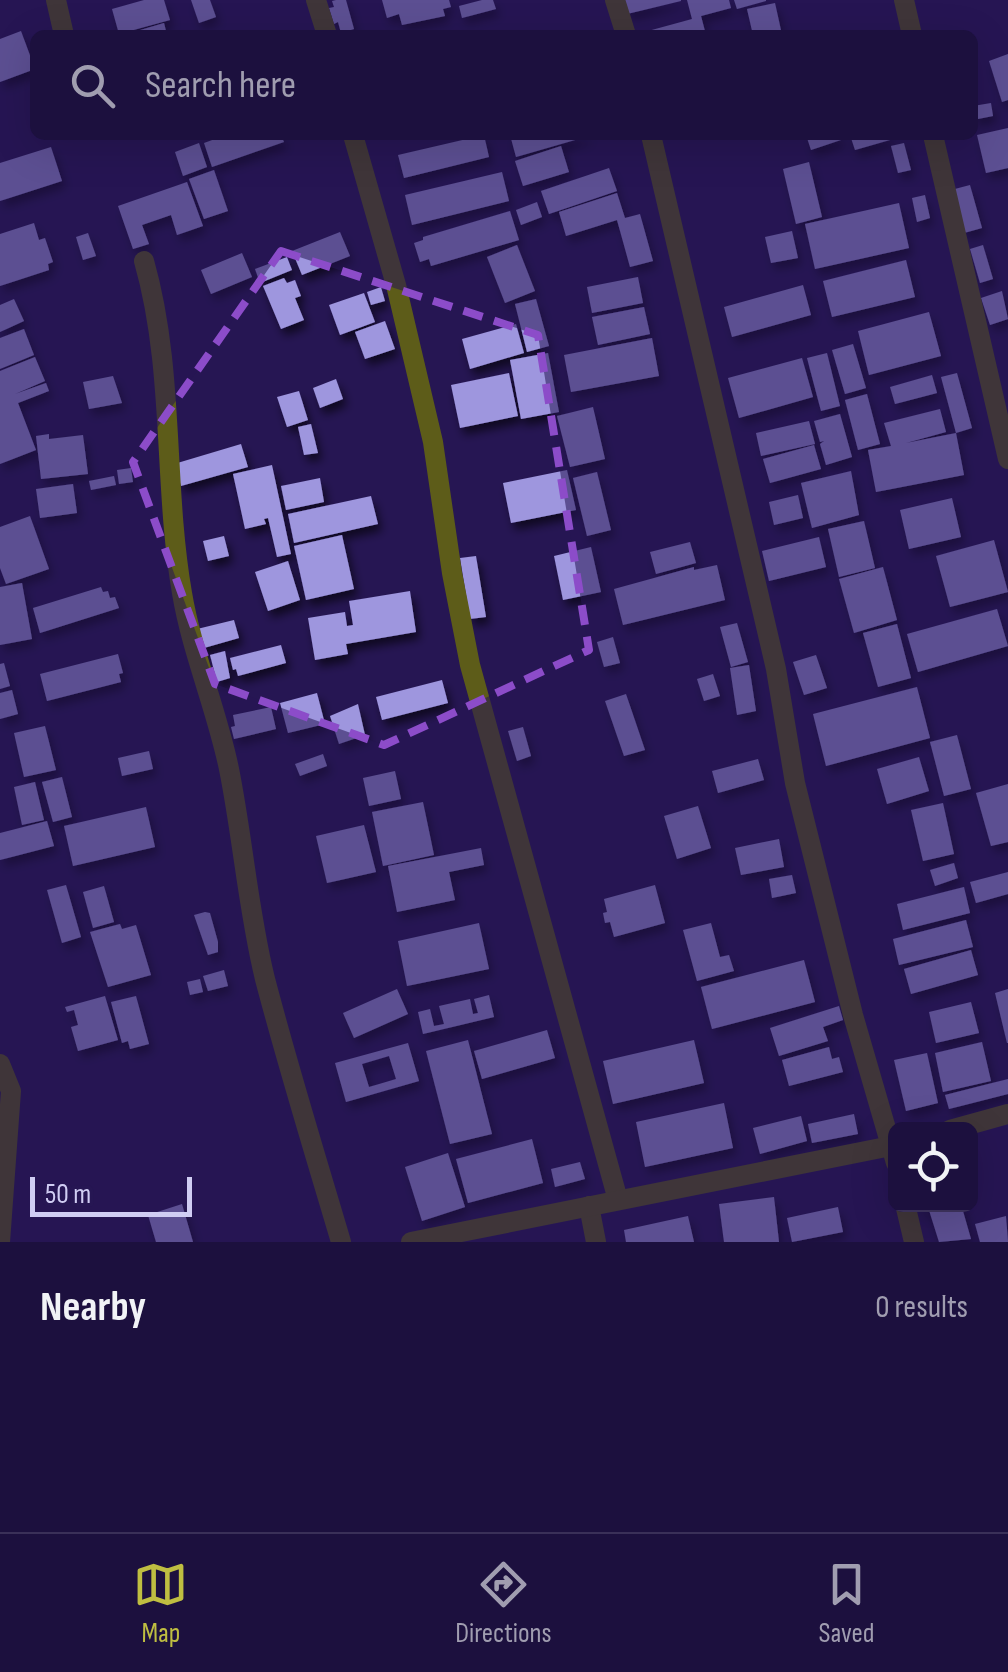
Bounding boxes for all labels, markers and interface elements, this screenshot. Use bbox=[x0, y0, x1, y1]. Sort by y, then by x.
search box bbox=[30, 30, 978, 140]
icon: search bbox=[65, 58, 120, 113]
text: Search here bbox=[145, 63, 296, 108]
map controls bbox=[888, 1122, 978, 1212]
button: locate bbox=[888, 1122, 978, 1212]
scale bar bbox=[30, 1172, 192, 1216]
text: 50 m bbox=[45, 1178, 91, 1211]
text: Nearby bbox=[40, 1282, 146, 1333]
text: 0 results bbox=[875, 1288, 968, 1327]
tab: Map bbox=[133, 1557, 188, 1650]
tab: Directions bbox=[455, 1557, 552, 1650]
tab: Saved bbox=[818, 1557, 875, 1650]

